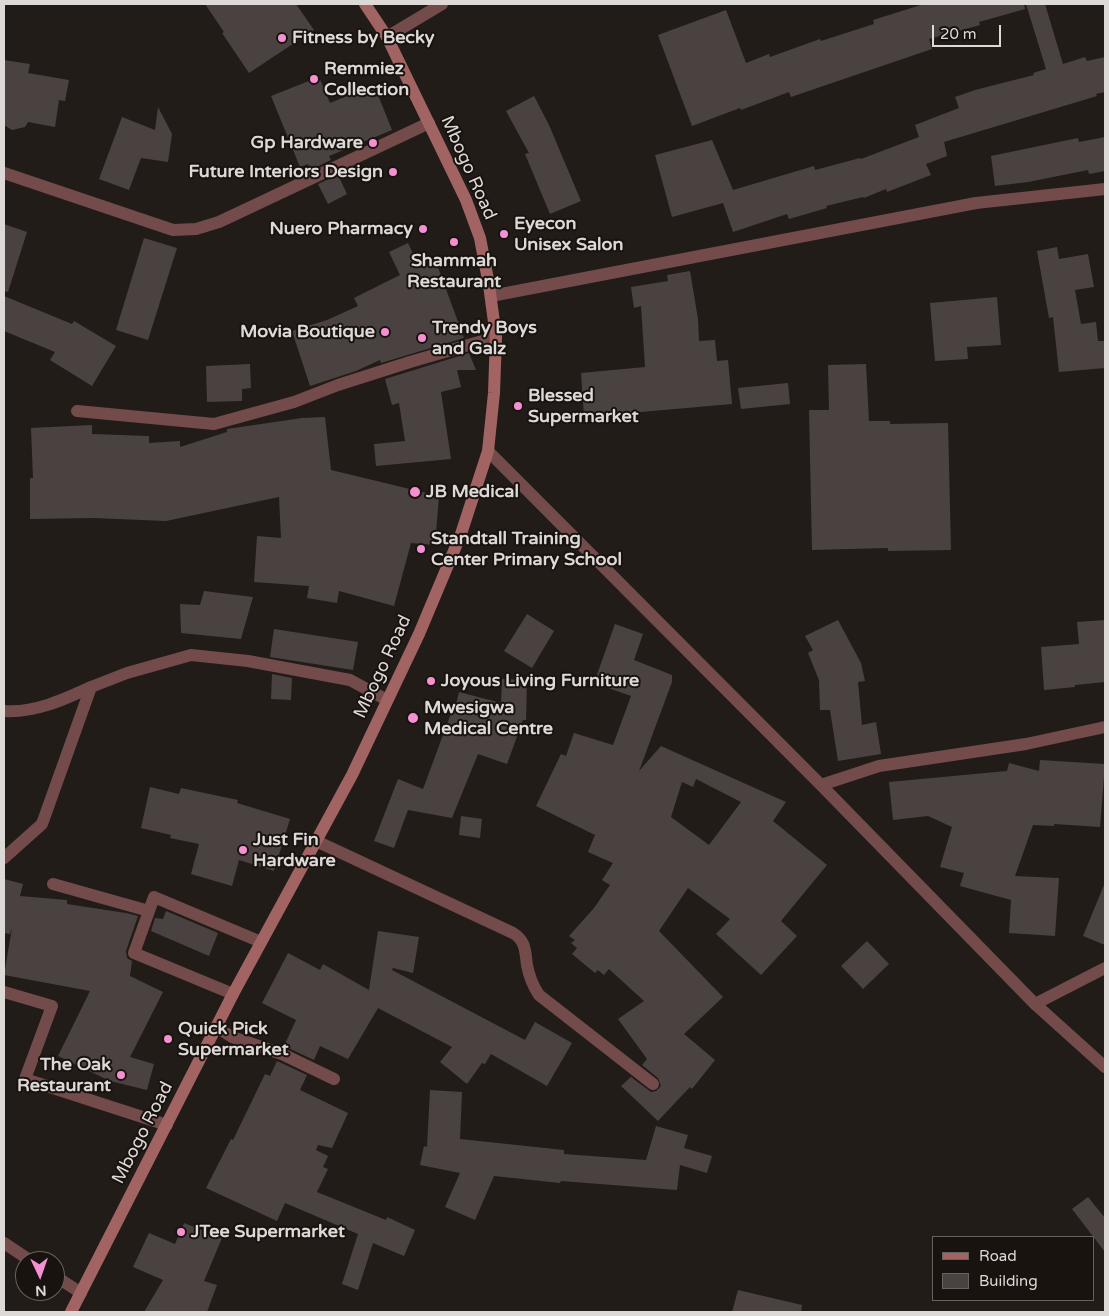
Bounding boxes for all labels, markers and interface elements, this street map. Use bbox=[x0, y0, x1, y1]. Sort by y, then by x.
scale bar bbox=[934, 15, 1003, 47]
text: 20 m bbox=[940, 25, 977, 43]
place label: Fitness by Becky bbox=[292, 27, 434, 49]
marker: Fitness by Becky bbox=[276, 32, 288, 44]
place label: Remmiez Collection bbox=[324, 58, 409, 100]
marker: Remmiez Collection bbox=[308, 73, 320, 85]
street label: Mbogo Road bbox=[435, 113, 501, 223]
place label: Gp Hardware bbox=[251, 132, 363, 154]
marker: Gp Hardware bbox=[367, 137, 379, 149]
place label: Future Interiors Design bbox=[188, 161, 383, 183]
marker: Future Interiors Design bbox=[387, 166, 399, 178]
place label: Eyecon Unisex Salon bbox=[514, 213, 623, 255]
place label: Nuero Pharmacy bbox=[270, 218, 413, 240]
marker: Nuero Pharmacy bbox=[417, 223, 429, 235]
marker: Eyecon Unisex Salon bbox=[498, 228, 510, 240]
marker: Shammah Restaurant bbox=[448, 236, 460, 248]
place label: Shammah Restaurant bbox=[407, 250, 501, 292]
place label: Trendy Boys and Galz bbox=[432, 317, 537, 359]
place label: Movia Boutique bbox=[240, 321, 375, 343]
marker: Movia Boutique bbox=[379, 326, 391, 338]
marker: Trendy Boys and Galz bbox=[416, 332, 428, 344]
place label: Blessed Supermarket bbox=[528, 385, 639, 428]
marker: Blessed Supermarket bbox=[512, 400, 524, 412]
place label: JB Medical bbox=[426, 481, 519, 503]
marker: JB Medical bbox=[408, 485, 422, 499]
place label: Standtall Training Center Primary School bbox=[431, 528, 622, 570]
marker: Standtall Training Center Primary School bbox=[415, 543, 427, 555]
street label: Mbogo Road bbox=[350, 612, 416, 722]
place label: Joyous Living Furniture bbox=[441, 670, 639, 692]
marker: Joyous Living Furniture bbox=[425, 675, 437, 687]
place label: Mwesigwa Medical Centre bbox=[424, 697, 553, 740]
marker: Mwesigwa Medical Centre bbox=[406, 711, 420, 725]
place label: Just Fin Hardware bbox=[253, 829, 336, 872]
marker: Just Fin Hardware bbox=[237, 844, 249, 856]
place label: Quick Pick Supermarket bbox=[178, 1018, 289, 1060]
marker: Quick Pick Supermarket bbox=[162, 1033, 174, 1045]
place label: The Oak Restaurant bbox=[17, 1054, 111, 1096]
marker: The Oak Restaurant bbox=[115, 1069, 127, 1081]
street label: Mbogo Road bbox=[108, 1078, 178, 1188]
place label: JTee Supermarket bbox=[191, 1221, 345, 1243]
marker: JTee Supermarket bbox=[175, 1226, 187, 1238]
legend bbox=[932, 1236, 1094, 1301]
text: Road bbox=[979, 1247, 1017, 1265]
north arrow bbox=[15, 1251, 65, 1301]
text: Building bbox=[979, 1272, 1038, 1290]
text: N bbox=[35, 1282, 47, 1299]

